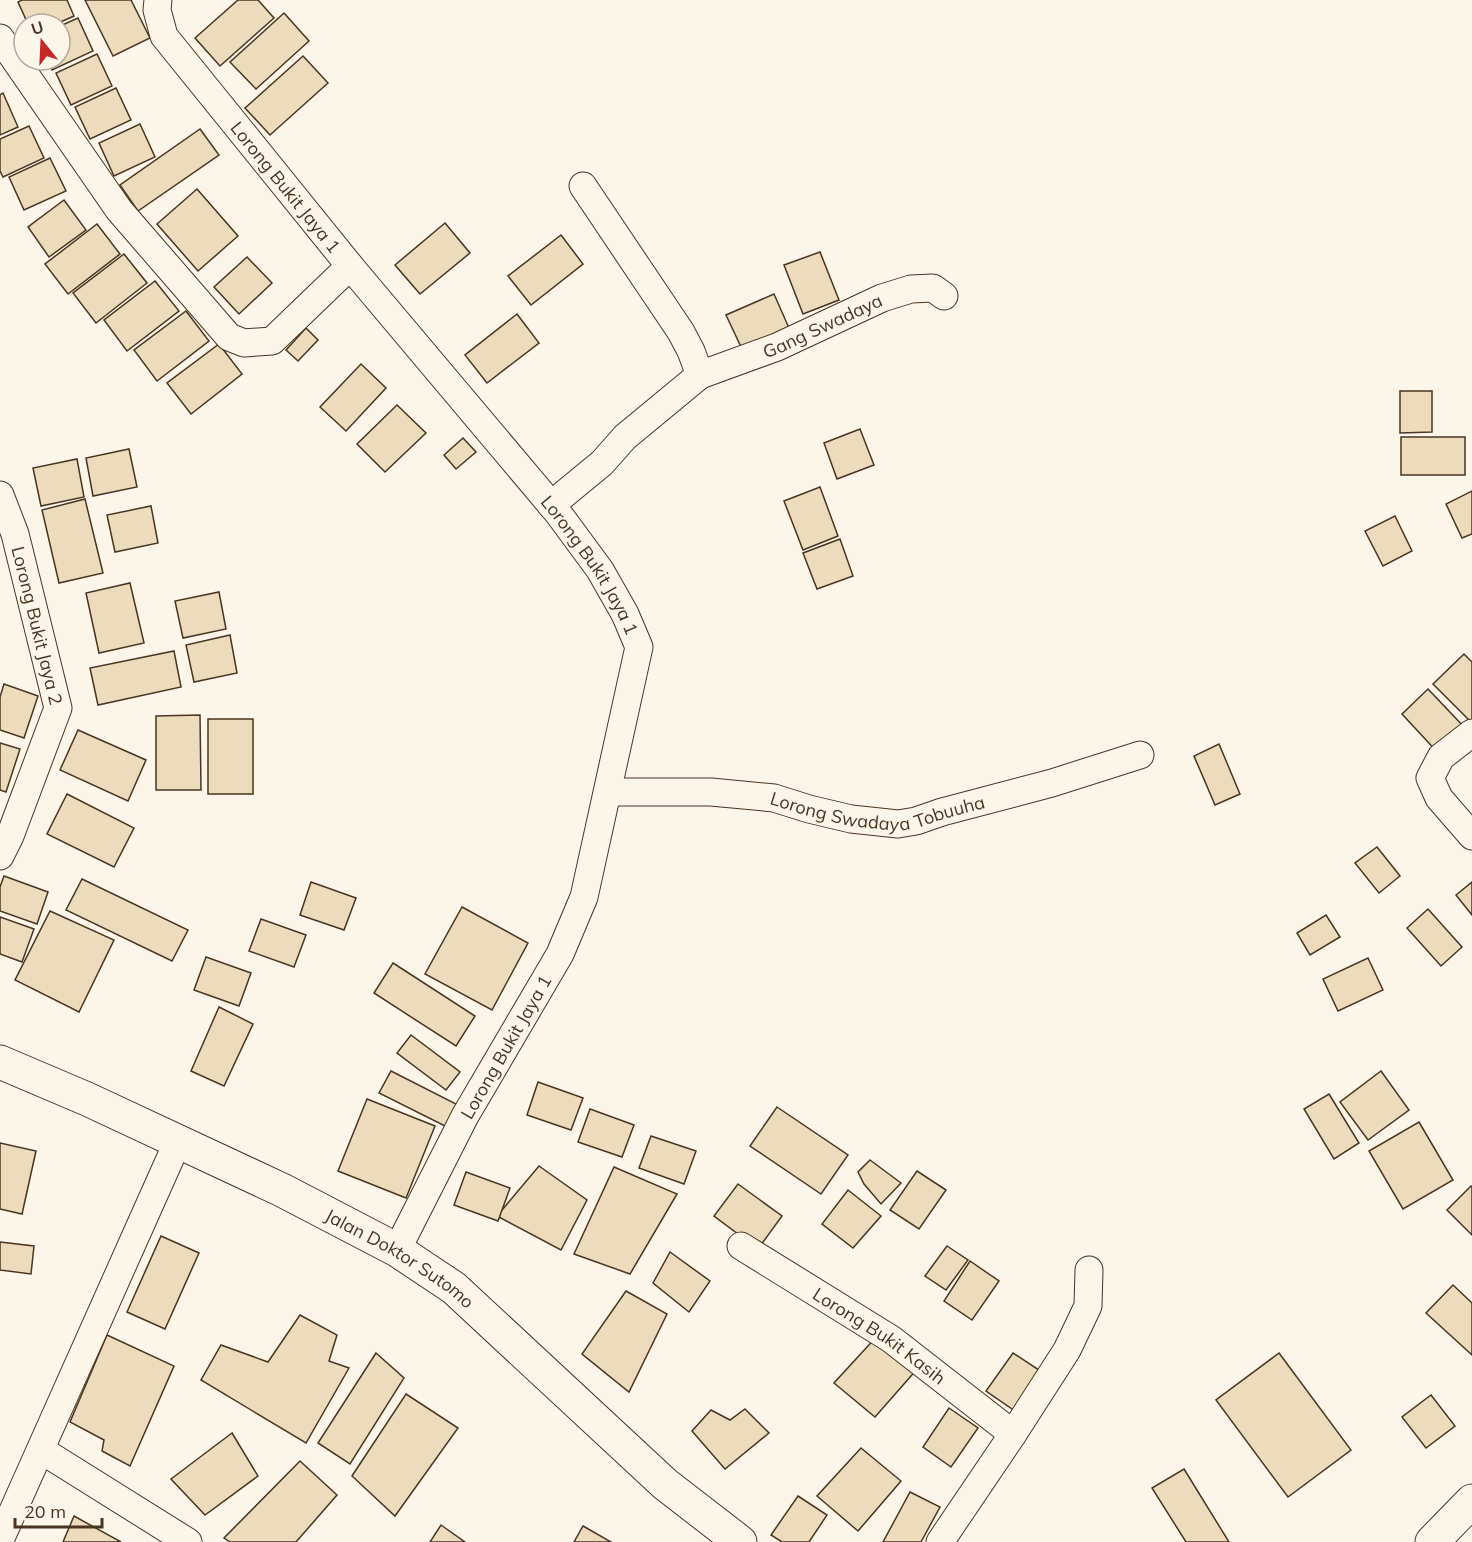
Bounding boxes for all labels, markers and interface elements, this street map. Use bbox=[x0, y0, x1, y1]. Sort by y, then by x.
north arrow bbox=[12, 12, 72, 72]
text: U bbox=[29, 16, 46, 39]
street label: Lorong Bukit Jaya 1 bbox=[226, 116, 346, 257]
street label: Gang Swadaya bbox=[759, 288, 886, 363]
street label: Lorong Bukit Jaya 1 bbox=[536, 490, 644, 638]
street label: Lorong Bukit Jaya 2 bbox=[7, 544, 68, 707]
street label: Lorong Swadaya Tobuuha bbox=[768, 786, 987, 836]
street label: Lorong Bukit Jaya 1 bbox=[455, 971, 557, 1123]
street label: Jalan Doktor Sutomo bbox=[321, 1203, 479, 1313]
street label: Lorong Bukit Kasih bbox=[809, 1282, 951, 1389]
scale bar bbox=[15, 1491, 102, 1529]
text: 20 m bbox=[24, 1500, 66, 1523]

